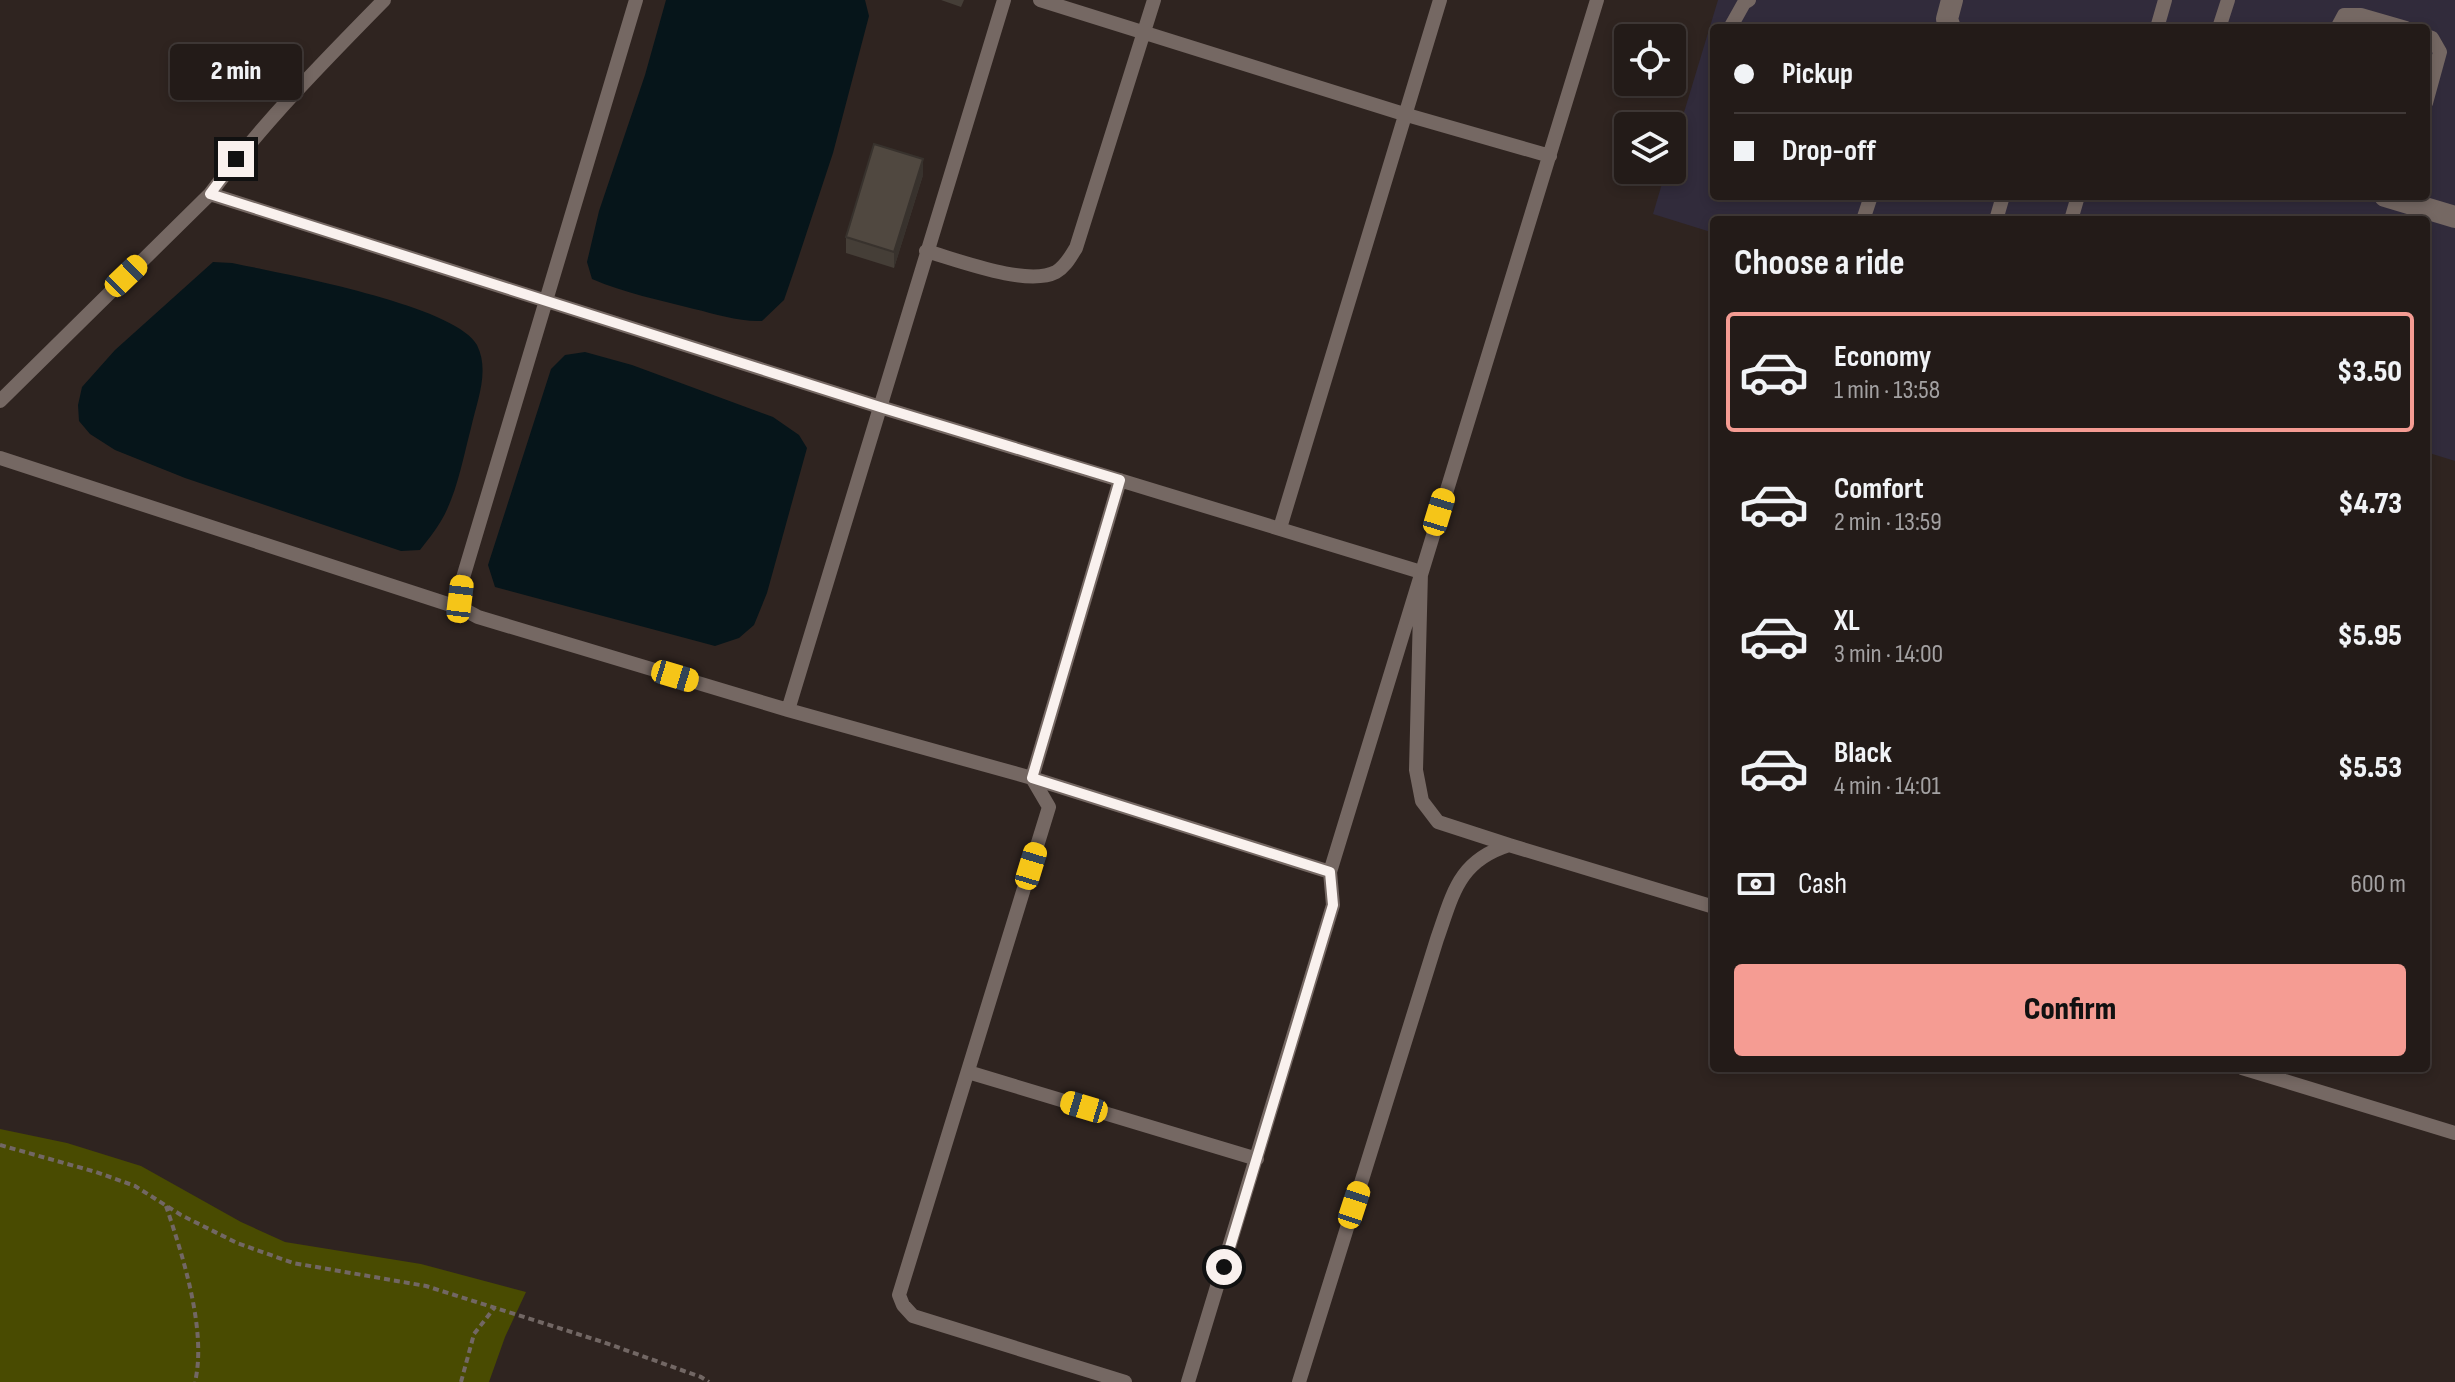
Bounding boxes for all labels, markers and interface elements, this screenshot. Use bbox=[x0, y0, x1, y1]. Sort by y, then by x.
map controls bbox=[1614, 24, 1686, 184]
button: locate bbox=[1614, 24, 1686, 96]
callout: 2 min bbox=[170, 43, 302, 99]
text: 2 min bbox=[211, 56, 261, 87]
text: Pickup bbox=[1782, 56, 1853, 92]
button: layers bbox=[1614, 112, 1686, 184]
text: Drop-off bbox=[1782, 133, 1876, 169]
route end bbox=[218, 141, 254, 177]
text: Choose a ride bbox=[1734, 242, 1905, 285]
car bbox=[100, 251, 152, 301]
icon: car bbox=[1738, 336, 1810, 408]
text: Economy bbox=[1834, 339, 1931, 375]
text: $3.50 bbox=[2337, 354, 2402, 390]
text: 1 min · 13:58 bbox=[1834, 375, 1940, 406]
icon: car bbox=[1738, 468, 1810, 540]
text: Comfort bbox=[1834, 471, 1924, 507]
car bbox=[1421, 486, 1457, 538]
text: $4.73 bbox=[2338, 486, 2402, 522]
text: 2 min · 13:59 bbox=[1834, 507, 1942, 538]
car bbox=[445, 574, 475, 624]
icon: car bbox=[1738, 600, 1810, 672]
text: XL bbox=[1834, 603, 1860, 639]
text: $5.95 bbox=[2338, 618, 2402, 654]
text: 3 min · 14:00 bbox=[1834, 639, 1943, 670]
car bbox=[649, 658, 701, 694]
icon: car bbox=[1738, 732, 1810, 804]
text: Black bbox=[1834, 735, 1892, 771]
text: $5.53 bbox=[2338, 750, 2402, 786]
text: 4 min · 14:01 bbox=[1834, 771, 1941, 802]
car bbox=[1013, 840, 1049, 892]
icon: cash bbox=[1734, 862, 1778, 906]
text: Cash bbox=[1798, 866, 1847, 902]
text: 600 m bbox=[2351, 869, 2406, 900]
button: Confirm bbox=[1734, 964, 2406, 1056]
car bbox=[1058, 1089, 1110, 1125]
car bbox=[1335, 1178, 1373, 1232]
route start bbox=[1206, 1249, 1242, 1285]

